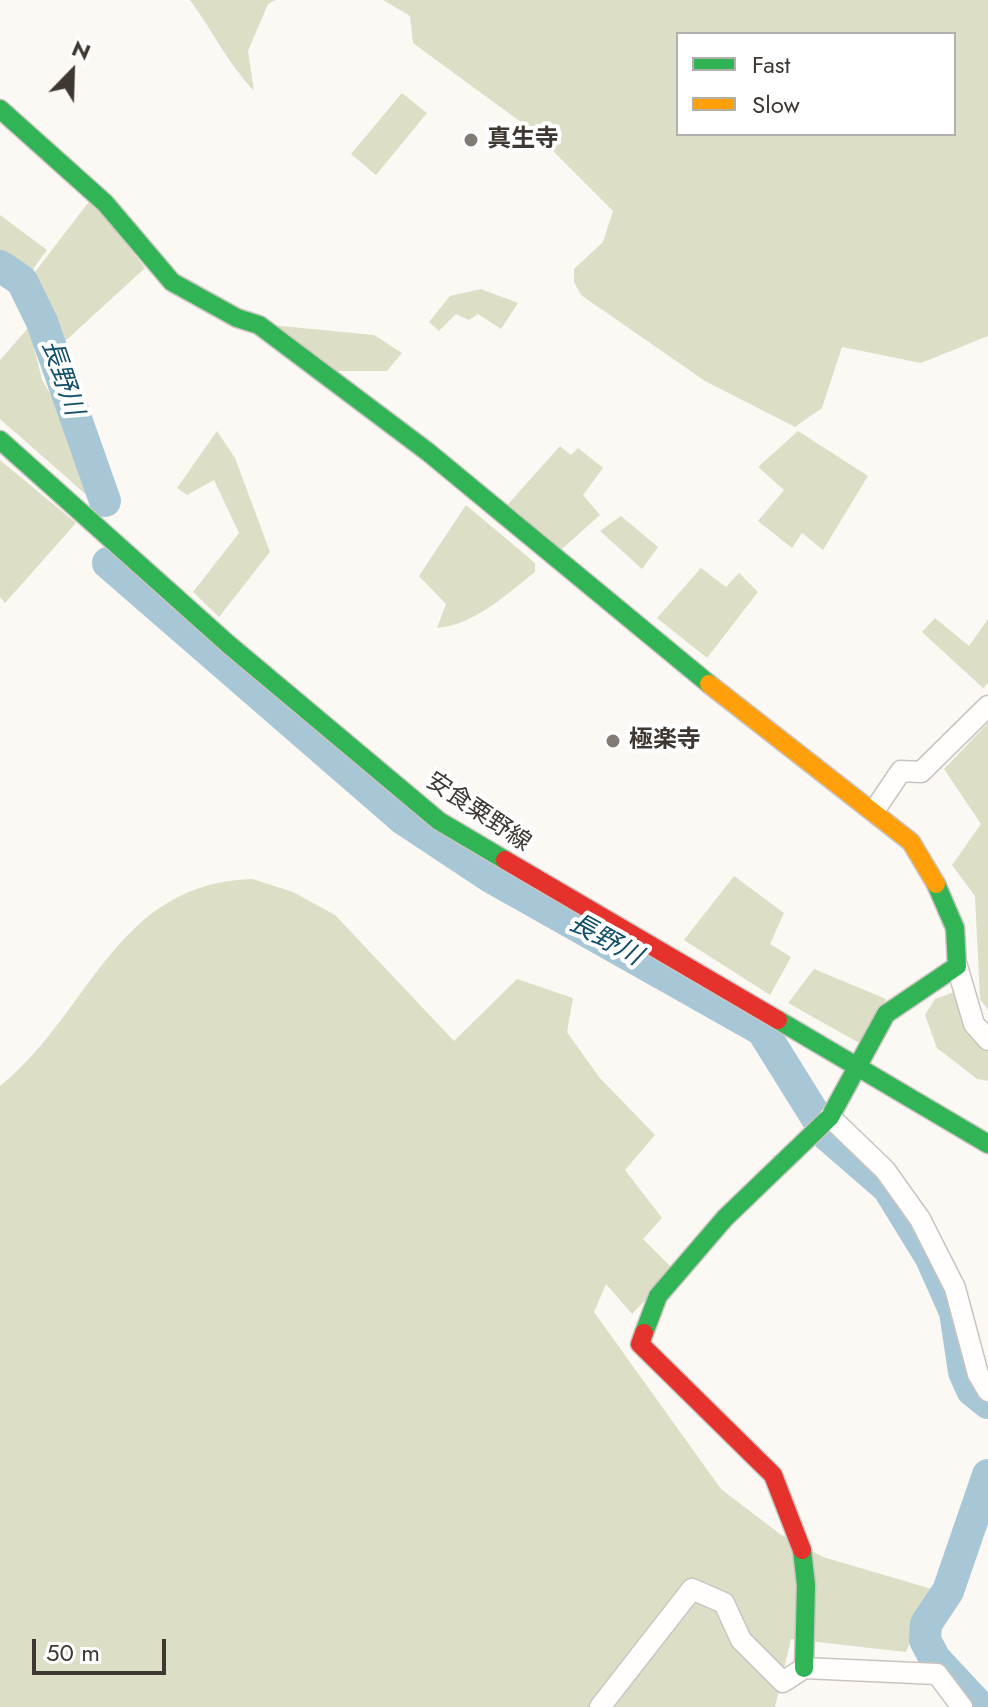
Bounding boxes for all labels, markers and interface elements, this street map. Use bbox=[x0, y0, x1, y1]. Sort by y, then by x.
north arrow bbox=[32, 32, 112, 112]
text: N bbox=[67, 32, 96, 68]
legend bbox=[676, 32, 956, 136]
text: Fast bbox=[752, 47, 790, 82]
text: Slow bbox=[752, 87, 800, 122]
place label: 真生寺 bbox=[487, 126, 559, 154]
marker: 真生寺 bbox=[462, 131, 480, 149]
water label: 長野川 bbox=[34, 336, 88, 420]
place label: 極楽寺 bbox=[629, 727, 701, 755]
marker: 極楽寺 bbox=[604, 732, 622, 750]
street label: 安食粟野線 bbox=[420, 768, 536, 858]
water label: 長野川 bbox=[563, 908, 647, 974]
scale bar bbox=[36, 1623, 170, 1673]
text: 50 m bbox=[46, 1635, 100, 1670]

